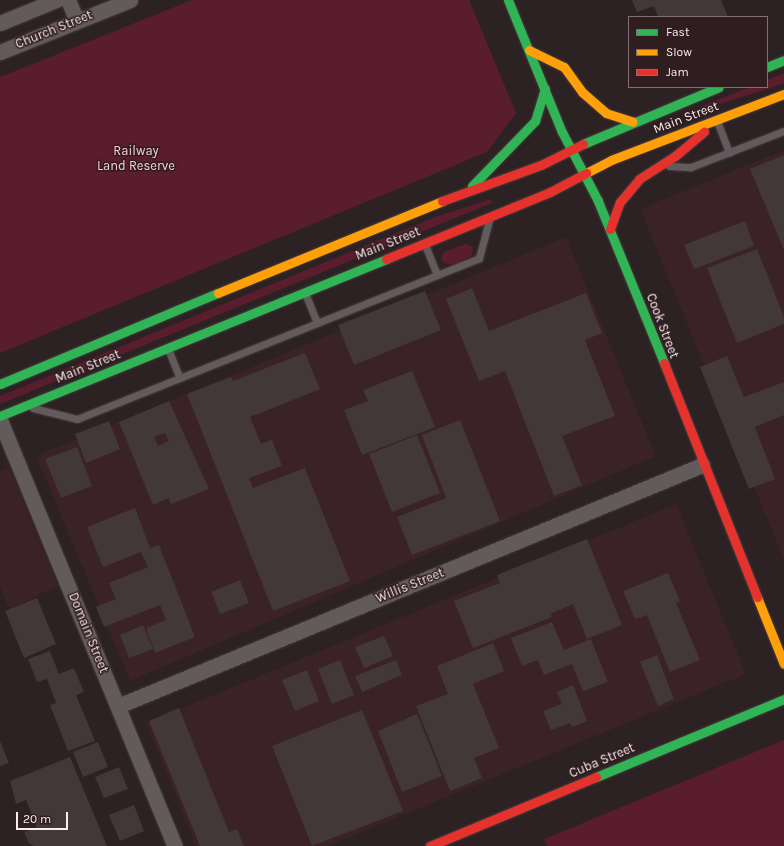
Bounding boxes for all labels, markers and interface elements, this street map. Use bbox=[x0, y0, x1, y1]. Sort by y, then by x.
street label: Church Street bbox=[13, 7, 95, 53]
legend bbox=[628, 16, 768, 88]
text: Fast bbox=[666, 25, 689, 39]
text: Slow bbox=[666, 45, 692, 59]
text: Jam bbox=[666, 65, 689, 79]
street label: Main Street bbox=[651, 98, 721, 138]
park label: Railway Land Reserve bbox=[97, 144, 175, 175]
street label: Main Street bbox=[353, 224, 423, 264]
street label: Cook Street bbox=[642, 291, 682, 361]
street label: Main Street bbox=[53, 347, 123, 387]
street label: Willis Street bbox=[374, 565, 446, 607]
street label: Domain Street bbox=[65, 590, 111, 676]
street label: Cuba Street bbox=[567, 740, 637, 782]
scale bar bbox=[18, 804, 70, 830]
text: 20 m bbox=[23, 812, 51, 826]

